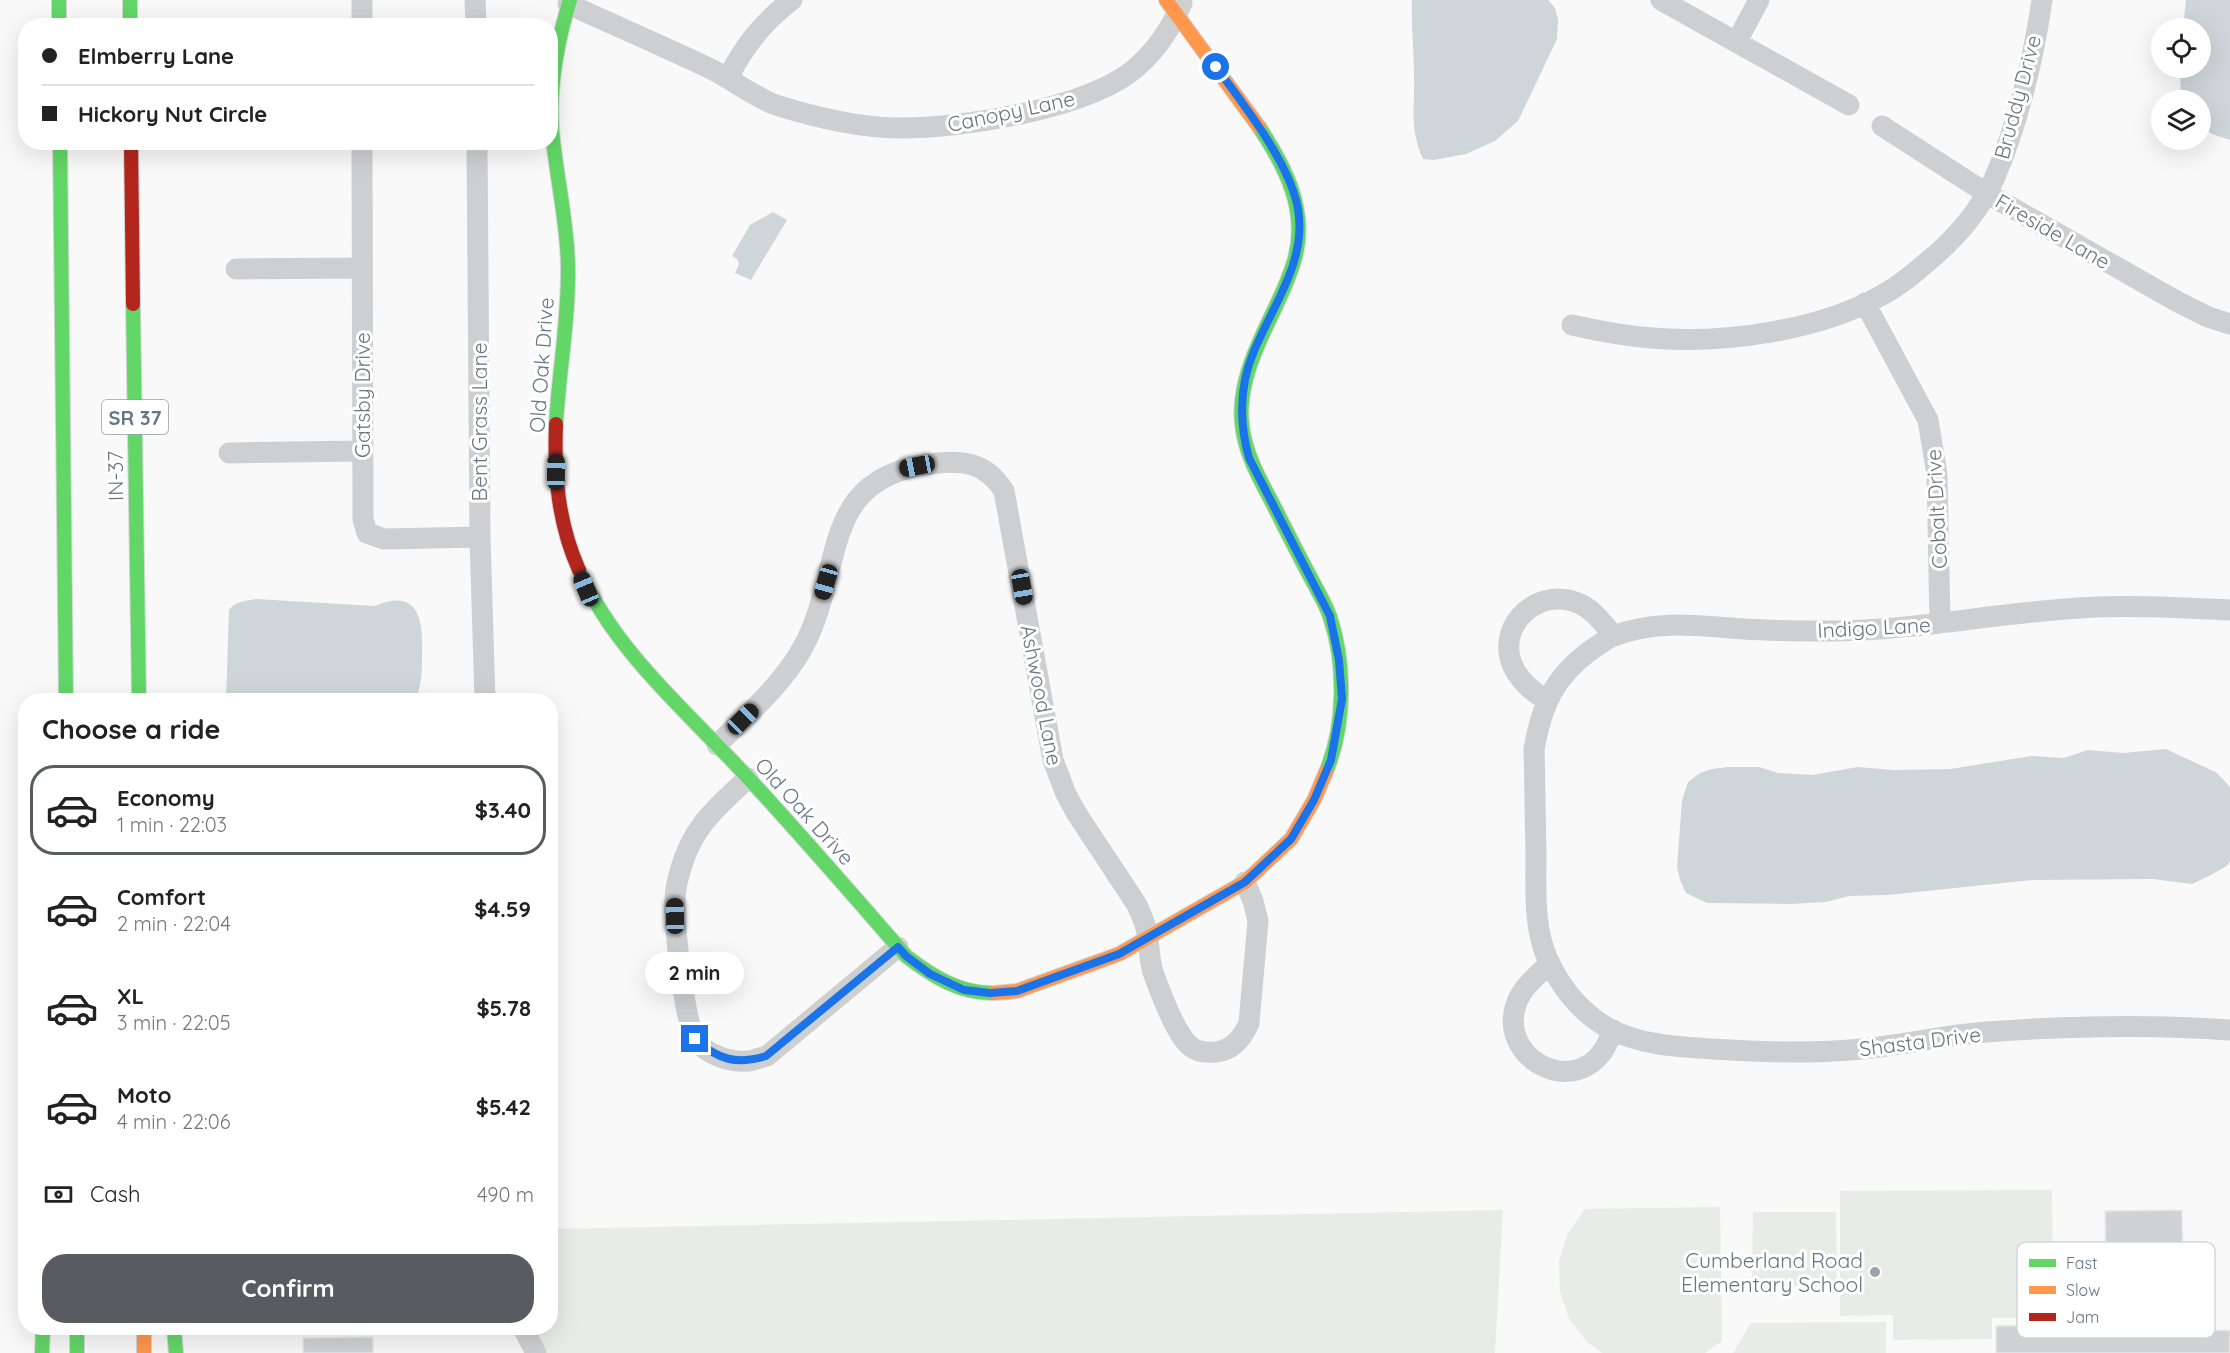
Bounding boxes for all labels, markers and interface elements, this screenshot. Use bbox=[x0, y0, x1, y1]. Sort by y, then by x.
map controls bbox=[2151, 18, 2211, 150]
button: locate bbox=[2151, 18, 2211, 78]
street label: Bruddy Drive bbox=[1988, 32, 2046, 162]
text: Elmberry Lane bbox=[78, 42, 234, 70]
route start bbox=[1202, 53, 1229, 80]
street label: Canopy Lane bbox=[945, 85, 1077, 137]
button: layers bbox=[2151, 90, 2211, 150]
text: Hickory Nut Circle bbox=[78, 100, 267, 128]
street label: Fireside Lane bbox=[1991, 188, 2115, 274]
street label: Old Oak Drive bbox=[523, 297, 559, 433]
street label: Gatsby Drive bbox=[349, 332, 375, 458]
street label: Bent Grass Lane bbox=[466, 343, 492, 502]
road number: SR 37 bbox=[102, 400, 168, 434]
street label: Cobalt Drive bbox=[1920, 448, 1952, 570]
street label: IN-37 bbox=[102, 450, 128, 501]
car bbox=[547, 454, 565, 490]
car bbox=[898, 454, 936, 478]
car bbox=[812, 562, 840, 602]
car bbox=[1010, 568, 1034, 606]
car bbox=[571, 569, 601, 609]
street label: Indigo Lane bbox=[1817, 611, 1931, 643]
street label: Ashwood Lane bbox=[1016, 622, 1068, 768]
car bbox=[724, 700, 762, 738]
text: Choose a ride bbox=[42, 712, 220, 746]
street label: Old Oak Drive bbox=[750, 752, 860, 870]
icon: car bbox=[45, 783, 99, 837]
text: Economy bbox=[117, 784, 215, 812]
text: $3.40 bbox=[475, 796, 531, 824]
text: 1 min · 22:03 bbox=[117, 812, 227, 837]
icon: car bbox=[45, 882, 99, 936]
text: Comfort bbox=[117, 883, 206, 911]
text: $4.59 bbox=[474, 895, 531, 923]
car bbox=[666, 898, 684, 934]
text: 2 min · 22:04 bbox=[117, 911, 231, 936]
callout: 2 min bbox=[646, 952, 744, 994]
text: 2 min bbox=[668, 960, 721, 985]
icon: car bbox=[45, 981, 99, 1035]
text: XL bbox=[117, 982, 144, 1010]
text: $5.78 bbox=[476, 994, 531, 1022]
text: 3 min · 22:05 bbox=[117, 1010, 231, 1035]
street label: Shasta Drive bbox=[1858, 1021, 1982, 1061]
route end bbox=[681, 1025, 708, 1052]
icon: car bbox=[45, 1080, 99, 1134]
text: Moto bbox=[117, 1081, 171, 1109]
text: $5.42 bbox=[476, 1093, 531, 1121]
text: 4 min · 22:06 bbox=[117, 1109, 230, 1134]
icon: cash bbox=[42, 1178, 75, 1211]
text: Cash bbox=[90, 1180, 141, 1208]
text: 490 m bbox=[477, 1182, 534, 1207]
legend bbox=[2017, 1242, 2215, 1338]
place label: Cumberland Road Elementary School bbox=[1681, 1247, 1863, 1297]
text: Fast bbox=[2066, 1253, 2097, 1273]
button: Confirm bbox=[42, 1254, 534, 1323]
marker: Cumberland Road Elementary School bbox=[1868, 1265, 1882, 1279]
text: Slow bbox=[2066, 1280, 2100, 1300]
text: Jam bbox=[2066, 1307, 2099, 1327]

